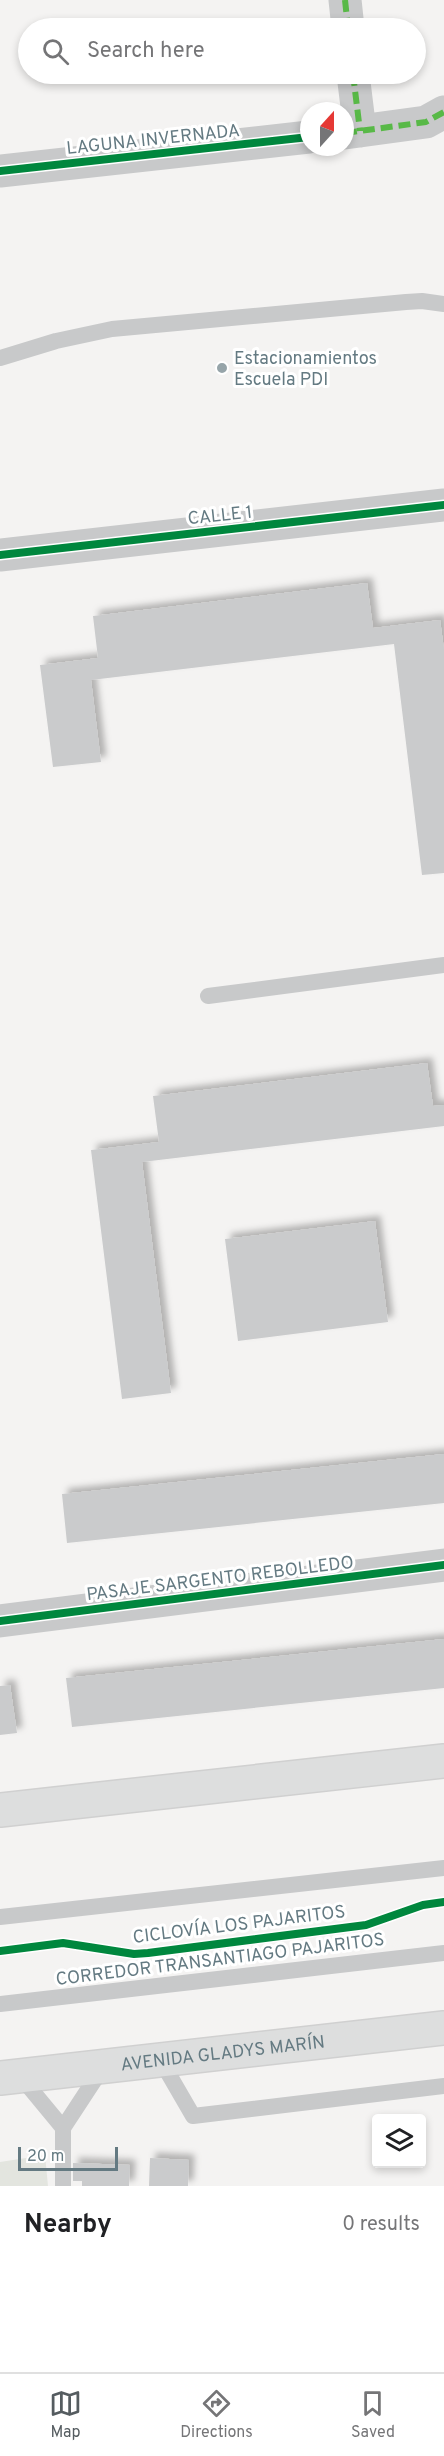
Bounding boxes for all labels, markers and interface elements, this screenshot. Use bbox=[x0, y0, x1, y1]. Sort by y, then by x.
search box bbox=[18, 18, 426, 84]
icon: search bbox=[39, 35, 72, 68]
text: Search here bbox=[87, 38, 205, 65]
north arrow bbox=[300, 102, 354, 156]
street label: LAGUNA INVERNADA bbox=[65, 120, 241, 161]
place label: Estacionamientos Escuela PDI bbox=[234, 348, 377, 392]
marker: Estacionamientos Escuela PDI bbox=[215, 361, 229, 375]
street label: CALLE 1 bbox=[187, 502, 254, 531]
street label: PASAJE SARGENTO REBOLLEDO bbox=[85, 1552, 355, 1607]
street label: CICLOVÍA LOS PAJARITOS bbox=[131, 1899, 347, 1950]
street label: CORREDOR TRANSANTIAGO PAJARITOS bbox=[55, 1929, 386, 1992]
street label: AVENIDA GLADYS MARÍN bbox=[119, 2031, 326, 2077]
map controls bbox=[372, 2114, 426, 2168]
button: layers bbox=[372, 2114, 426, 2168]
scale bar bbox=[18, 2144, 118, 2172]
text: 20 m bbox=[27, 2147, 64, 2167]
text: Nearby bbox=[24, 2209, 112, 2242]
text: 0 results bbox=[342, 2212, 420, 2238]
tab: Map bbox=[49, 2387, 82, 2443]
tab: Directions bbox=[180, 2387, 253, 2443]
tab: Saved bbox=[351, 2387, 395, 2443]

